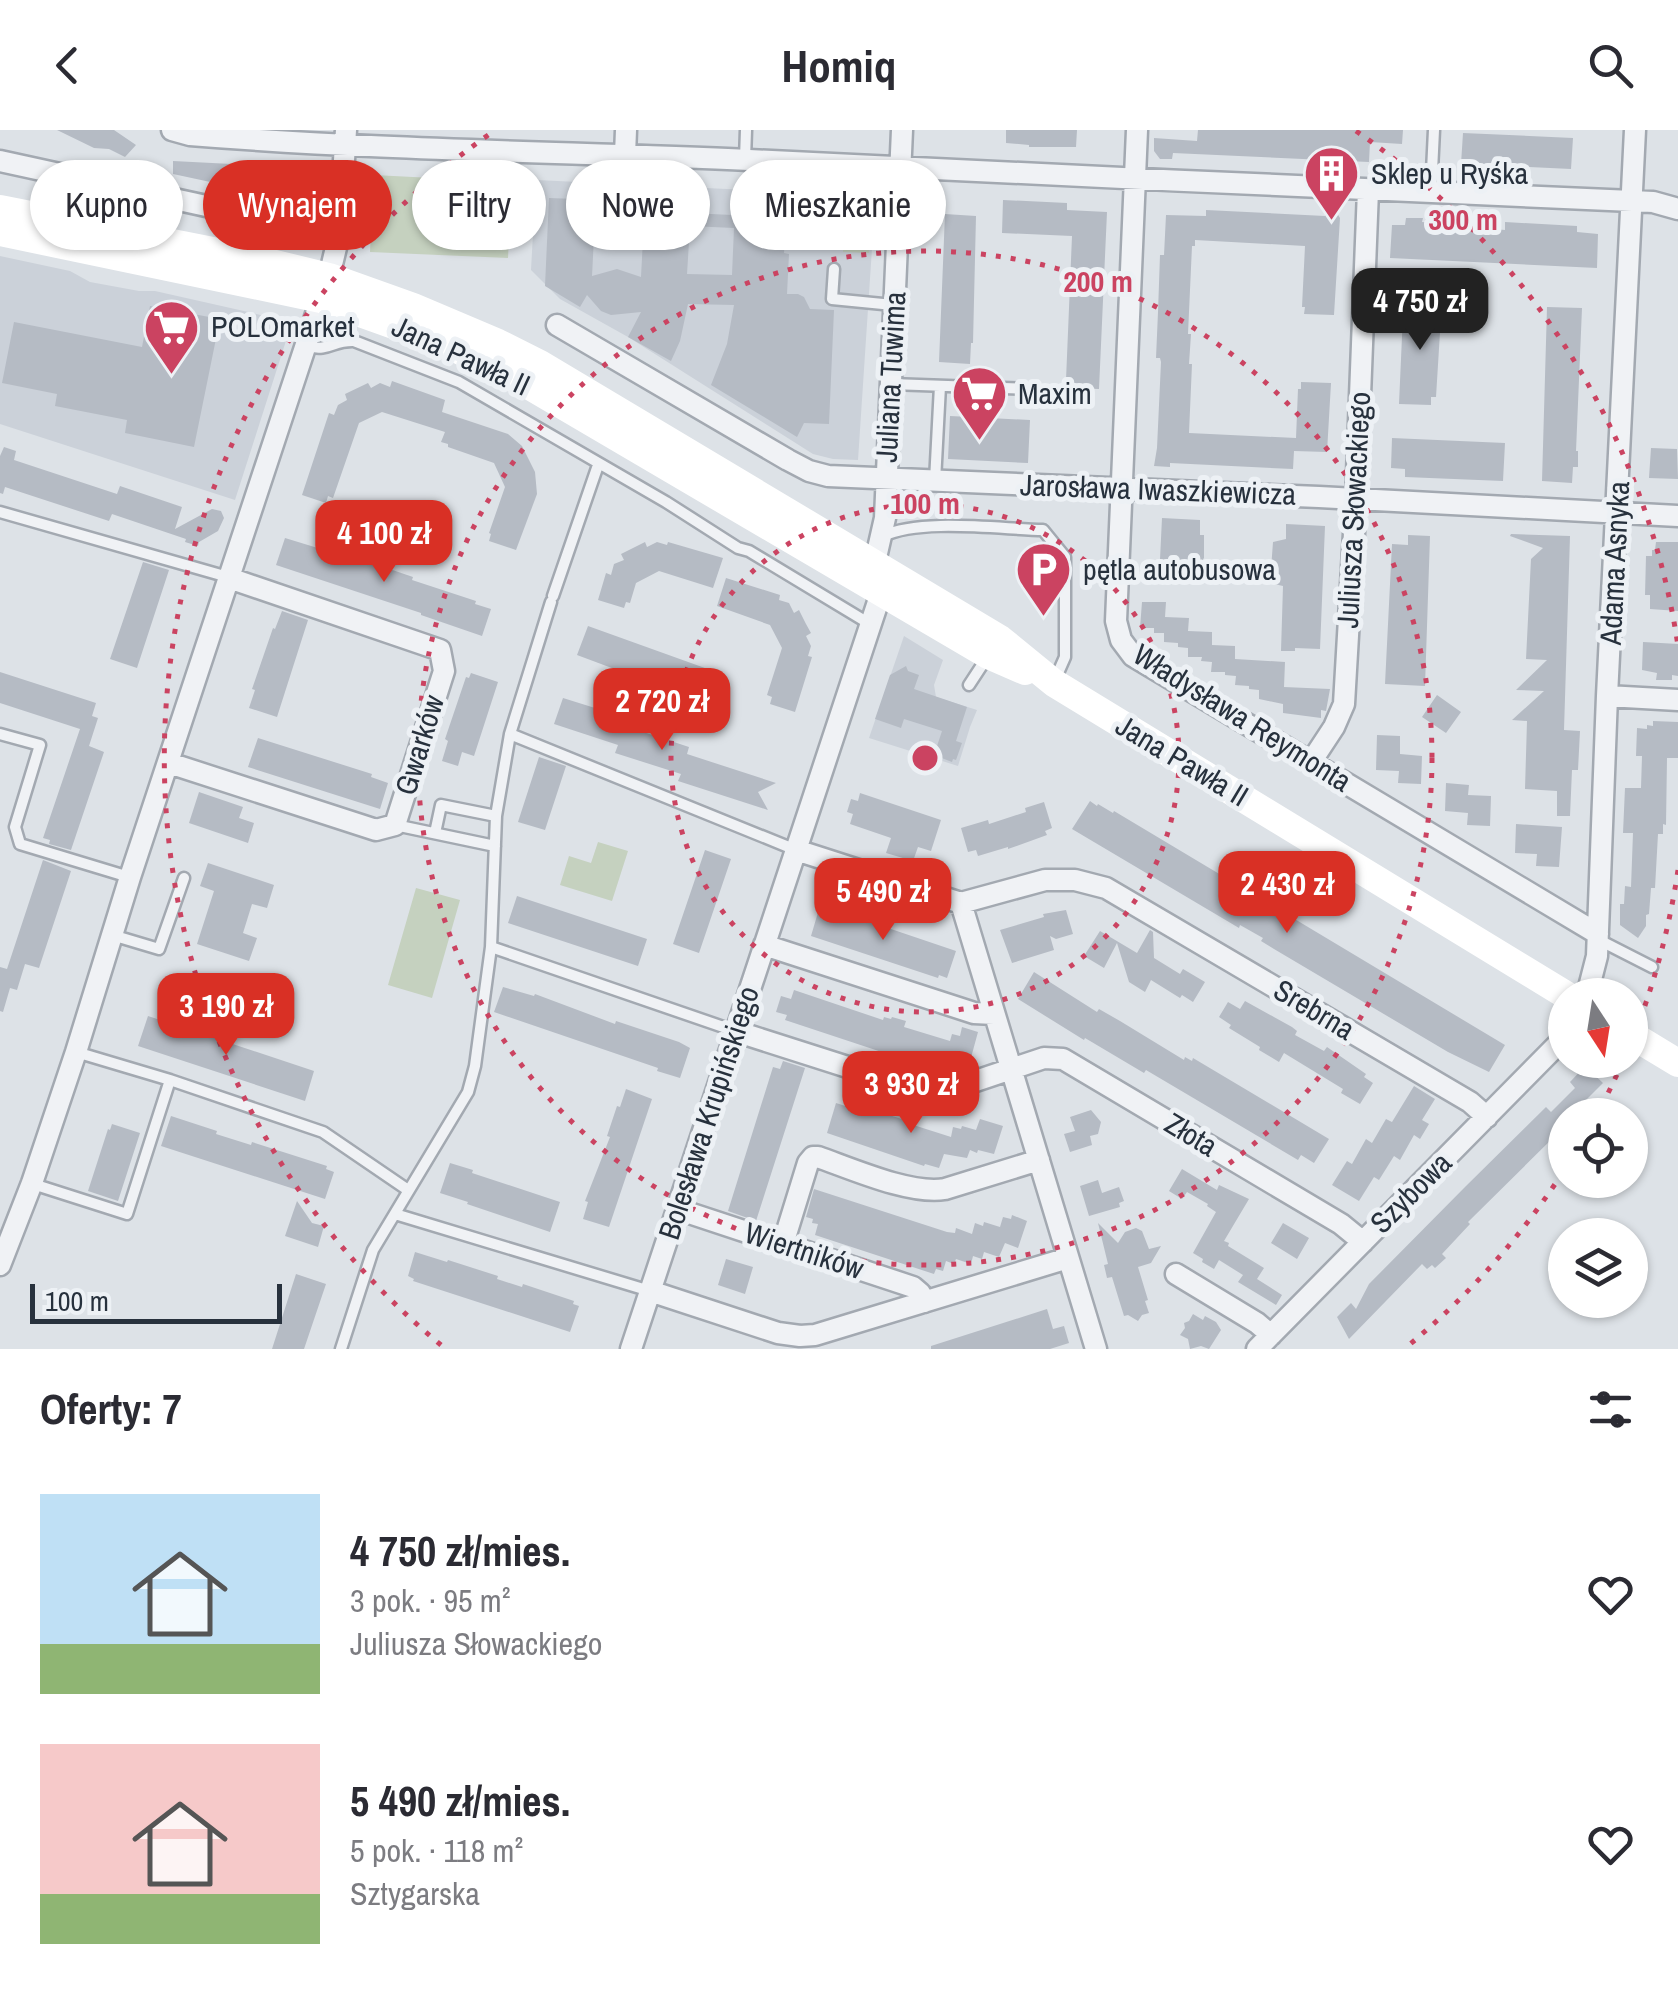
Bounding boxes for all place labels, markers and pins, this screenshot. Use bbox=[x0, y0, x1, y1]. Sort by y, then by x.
building icon: Sklep u Ryśka bbox=[1302, 144, 1362, 223]
place label: Sklep u Ryśka bbox=[1371, 153, 1529, 193]
pin: 4 750 zł bbox=[1317, 268, 1523, 353]
supermarket icon: POLOmarket bbox=[142, 297, 202, 376]
place label: POLOmarket bbox=[211, 306, 355, 346]
supermarket icon: Maxim bbox=[949, 364, 1009, 443]
place label: Maxim bbox=[1018, 373, 1092, 413]
pin: 4 100 zł bbox=[281, 500, 487, 585]
parking icon: pętla autobusowa bbox=[1014, 540, 1074, 619]
place label: pętla autobusowa bbox=[1083, 549, 1276, 589]
pin: 2 720 zł bbox=[559, 668, 765, 753]
centre of rings bbox=[907, 740, 943, 776]
pin: 2 430 zł bbox=[1184, 851, 1390, 936]
pin: 5 490 zł bbox=[780, 858, 986, 943]
pin: 3 190 zł bbox=[123, 973, 329, 1058]
pin: 3 930 zł bbox=[808, 1051, 1014, 1136]

